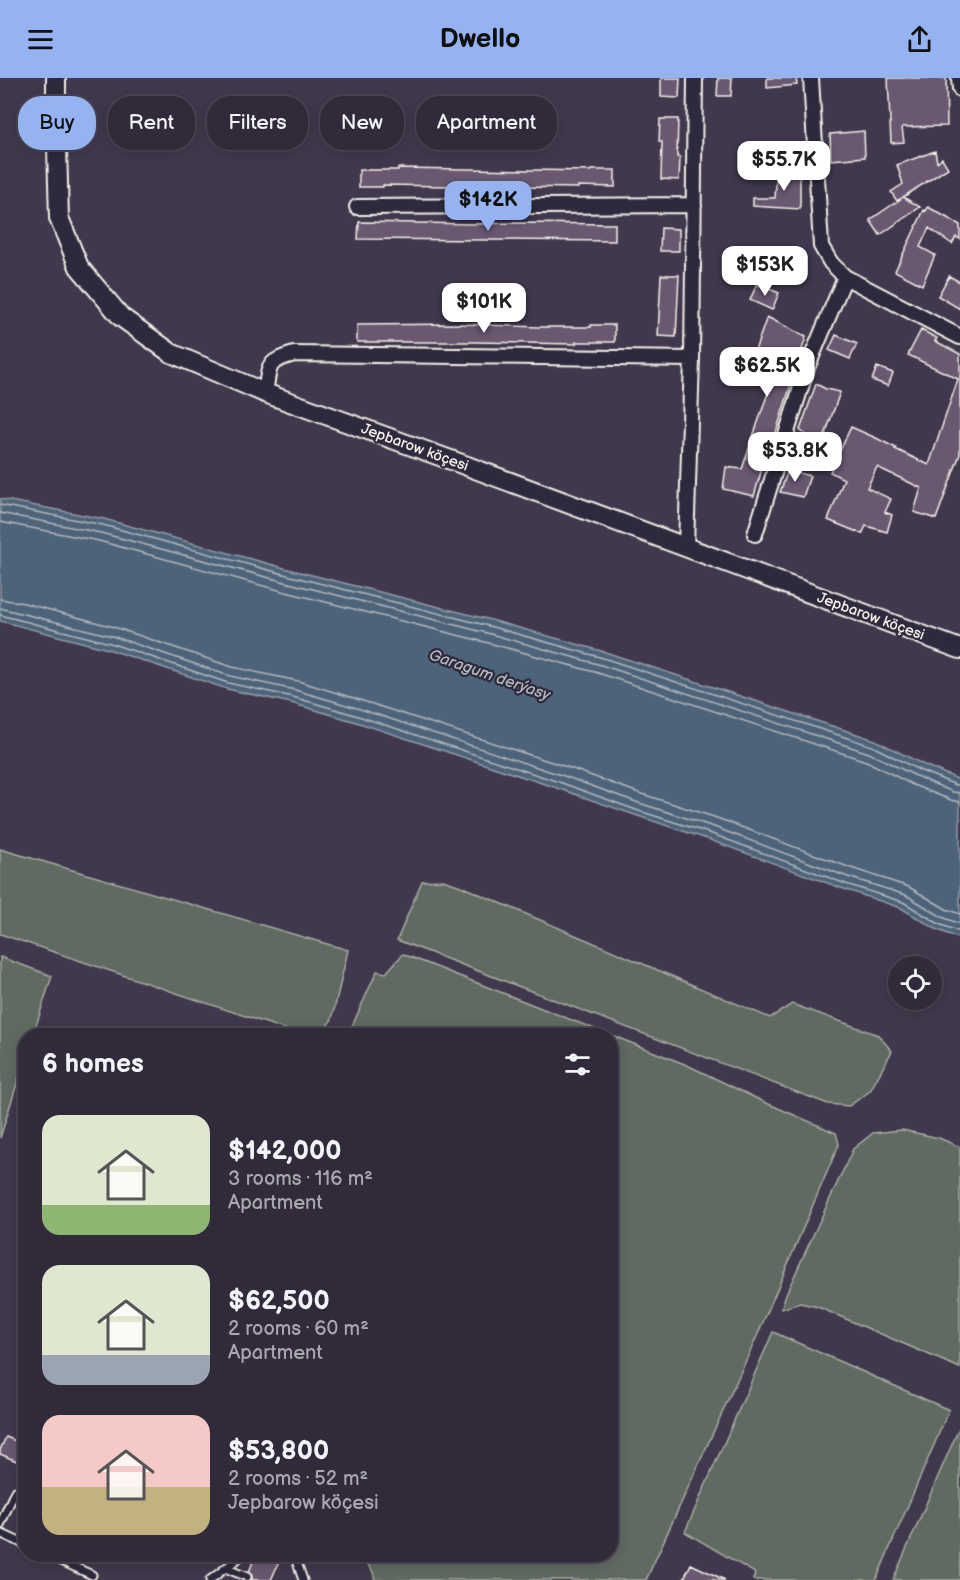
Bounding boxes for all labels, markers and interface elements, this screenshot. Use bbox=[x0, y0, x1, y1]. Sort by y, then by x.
icon: menu bbox=[24, 23, 57, 56]
text: Dwello bbox=[440, 23, 520, 55]
icon: share bbox=[903, 23, 936, 56]
chip: Buy bbox=[18, 96, 96, 150]
chip: Rent bbox=[108, 96, 195, 150]
chip: Filters bbox=[207, 96, 308, 150]
chip: New bbox=[320, 96, 404, 150]
chip: Apartment bbox=[416, 96, 557, 150]
pin: $55.7K bbox=[735, 141, 833, 192]
text: $55.7K bbox=[751, 148, 817, 172]
pin: $142K bbox=[446, 181, 530, 232]
text: $142K bbox=[459, 188, 517, 212]
pin: $153K bbox=[723, 246, 807, 297]
text: $153K bbox=[736, 253, 794, 277]
pin: $101K bbox=[442, 283, 526, 334]
text: $101K bbox=[456, 290, 512, 314]
pin: $62.5K bbox=[718, 347, 816, 398]
text: $62.5K bbox=[734, 354, 800, 378]
street label: Jepbarow köçesi bbox=[358, 419, 471, 476]
pin: $53.8K bbox=[746, 432, 844, 483]
text: $53.8K bbox=[762, 439, 828, 463]
street label: Jepbarow köçesi bbox=[814, 588, 927, 645]
water label: Garagum derýasy bbox=[426, 646, 553, 705]
map controls bbox=[888, 956, 942, 1010]
button: locate bbox=[888, 956, 942, 1010]
icon: filters bbox=[561, 1048, 594, 1081]
text: 6 homes bbox=[42, 1049, 144, 1080]
text: $142,000 bbox=[228, 1136, 341, 1167]
icon: home bbox=[90, 1139, 162, 1211]
text: 3 rooms · 116 m² bbox=[228, 1167, 373, 1191]
text: Apartment bbox=[228, 1191, 323, 1215]
text: $62,500 bbox=[228, 1286, 330, 1317]
icon: home bbox=[90, 1289, 162, 1361]
text: 2 rooms · 60 m² bbox=[228, 1317, 369, 1341]
text: Apartment bbox=[228, 1341, 323, 1365]
text: $53,800 bbox=[228, 1436, 329, 1467]
icon: home bbox=[90, 1439, 162, 1511]
text: 2 rooms · 52 m² bbox=[228, 1467, 368, 1491]
text: Jepbarow köçesi bbox=[228, 1491, 379, 1515]

